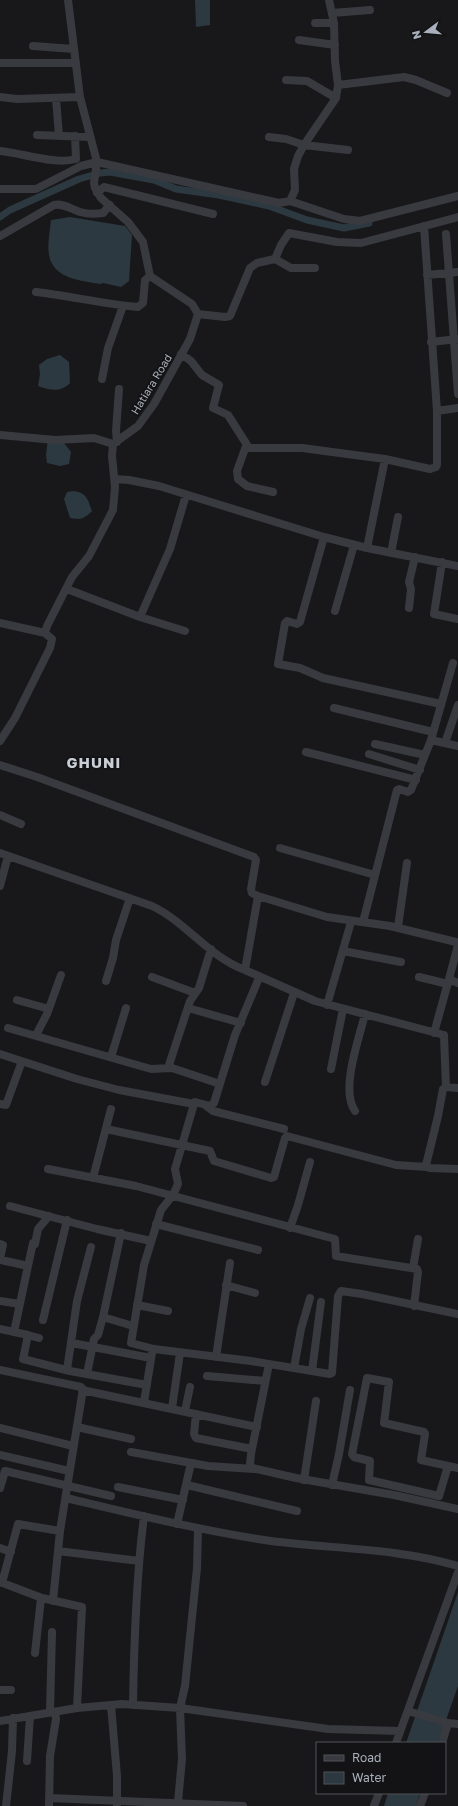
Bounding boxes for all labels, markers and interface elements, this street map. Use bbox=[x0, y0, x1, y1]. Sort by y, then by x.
north arrow bbox=[406, 12, 446, 52]
text: N bbox=[409, 29, 423, 41]
street label: Hatiara Road bbox=[128, 351, 174, 417]
district label: GHUNI bbox=[67, 753, 121, 771]
legend bbox=[316, 1742, 446, 1794]
text: Road bbox=[352, 1750, 381, 1765]
text: Water bbox=[352, 1770, 386, 1785]

